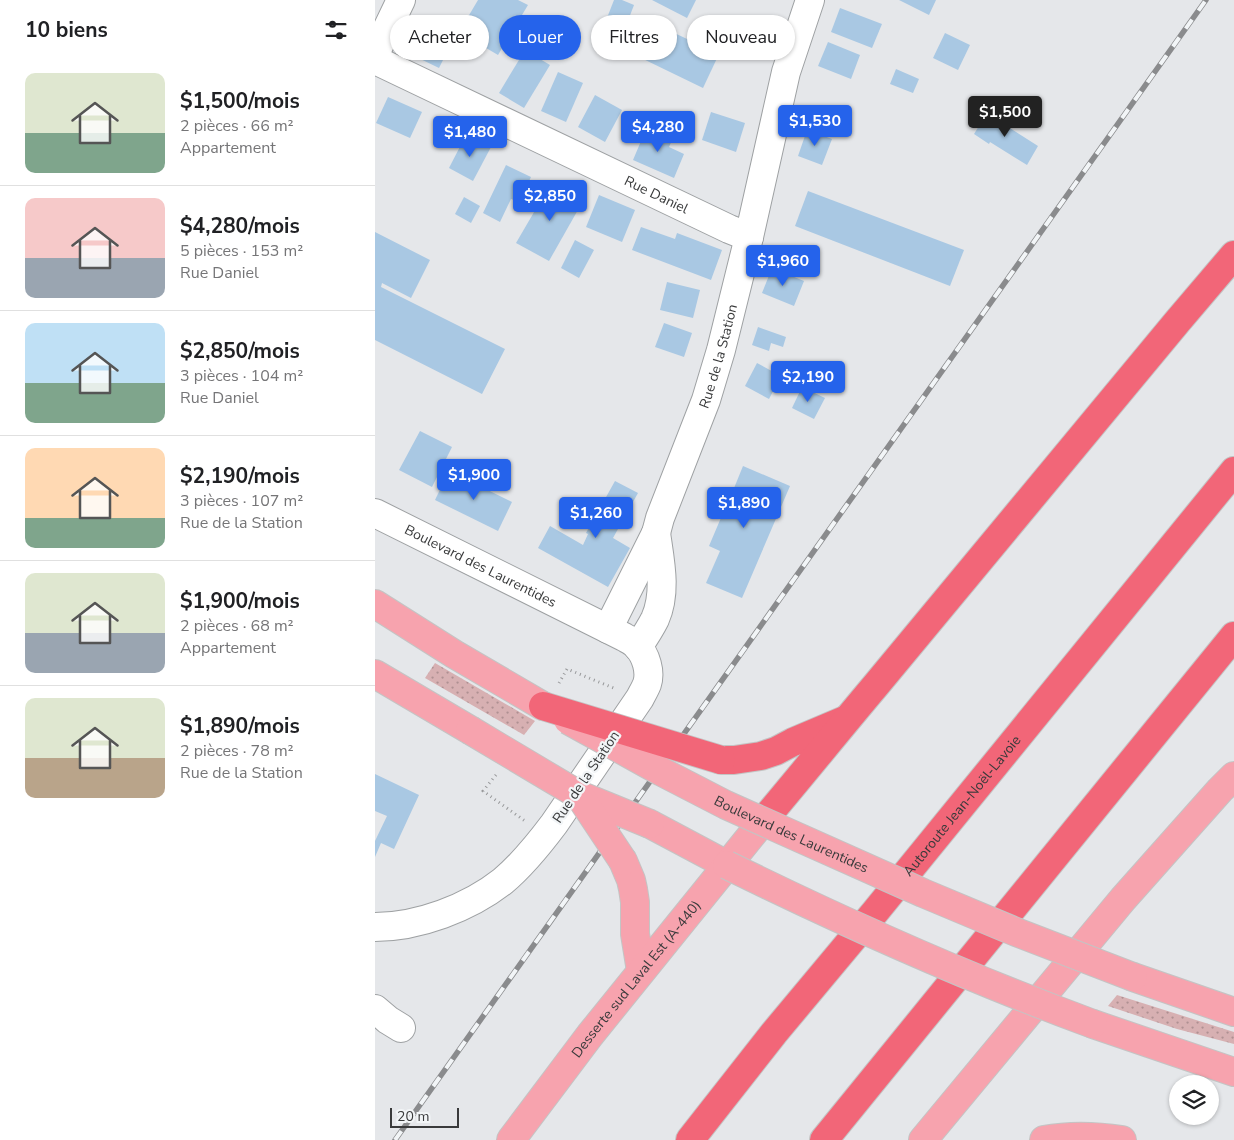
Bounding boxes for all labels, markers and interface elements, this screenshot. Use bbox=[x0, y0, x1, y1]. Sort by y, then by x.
chip: Acheter bbox=[390, 15, 489, 60]
chip: Louer bbox=[499, 15, 581, 60]
chip: Filtres bbox=[591, 15, 677, 60]
chip: Nouveau bbox=[687, 15, 795, 60]
text: 10 biens bbox=[25, 16, 108, 44]
icon: filters bbox=[322, 16, 350, 44]
text: $1,500/mois bbox=[180, 87, 300, 115]
icon: home bbox=[65, 93, 125, 153]
pin: $1,500 bbox=[964, 96, 1046, 138]
text: $1,500 bbox=[979, 101, 1031, 123]
pin: $1,530 bbox=[774, 104, 856, 147]
pin: $4,280 bbox=[617, 110, 699, 153]
text: $1,530 bbox=[789, 110, 841, 132]
text: 2 pièces · 66 m² bbox=[180, 115, 294, 137]
pin: $1,480 bbox=[429, 116, 511, 158]
text: $4,280 bbox=[632, 116, 684, 138]
text: $1,480 bbox=[444, 121, 496, 143]
text: Appartement bbox=[180, 137, 276, 159]
street label: Rue Daniel bbox=[621, 171, 693, 218]
pin: $2,850 bbox=[509, 180, 591, 222]
text: $2,850 bbox=[524, 185, 576, 207]
text: $4,280/mois bbox=[180, 212, 300, 240]
icon: home bbox=[65, 218, 125, 278]
text: 5 pièces · 153 m² bbox=[180, 240, 303, 262]
pin: $1,960 bbox=[742, 244, 824, 287]
text: $1,960 bbox=[757, 250, 809, 272]
text: Rue Daniel bbox=[180, 262, 259, 284]
street label: Rue de la Station bbox=[694, 302, 742, 411]
text: $2,850/mois bbox=[180, 337, 300, 365]
icon: home bbox=[65, 343, 125, 403]
pin: $2,190 bbox=[767, 360, 849, 403]
text: 3 pièces · 104 m² bbox=[180, 365, 303, 387]
text: $2,190 bbox=[782, 366, 834, 388]
text: Rue Daniel bbox=[180, 387, 259, 409]
pin: $1,900 bbox=[433, 458, 515, 501]
text: $2,190/mois bbox=[180, 462, 300, 490]
text: $1,900 bbox=[448, 464, 500, 486]
icon: home bbox=[65, 468, 125, 528]
pin: $1,890 bbox=[703, 486, 785, 529]
text: 3 pièces · 107 m² bbox=[180, 490, 303, 512]
text: $1,890 bbox=[718, 492, 770, 514]
pin: $1,260 bbox=[555, 496, 637, 539]
text: $1,260 bbox=[570, 502, 622, 524]
text: Rue de la Station bbox=[180, 512, 303, 534]
street label: Boulevard des Laurentides bbox=[401, 520, 560, 612]
text: $1,900/mois bbox=[180, 587, 300, 615]
icon: home bbox=[65, 593, 125, 653]
text: 2 pièces · 68 m² bbox=[180, 615, 294, 637]
text: Appartement bbox=[180, 637, 276, 659]
text: $1,890/mois bbox=[180, 712, 300, 740]
icon: home bbox=[65, 718, 125, 778]
street label: Rue de la Station bbox=[548, 727, 624, 827]
street label: Autoroute Jean-Noël-Lavoie bbox=[899, 731, 1025, 880]
text: 2 pièces · 78 m² bbox=[180, 740, 294, 762]
text: Rue de la Station bbox=[180, 762, 303, 784]
street label: Boulevard des Laurentides bbox=[711, 791, 872, 877]
street label: Desserte sud Laval Est (A-440) bbox=[567, 896, 705, 1061]
map controls bbox=[1169, 1075, 1219, 1125]
button: layers bbox=[1169, 1075, 1219, 1125]
scale bar bbox=[390, 1105, 459, 1128]
text: 20 m bbox=[397, 1107, 429, 1126]

